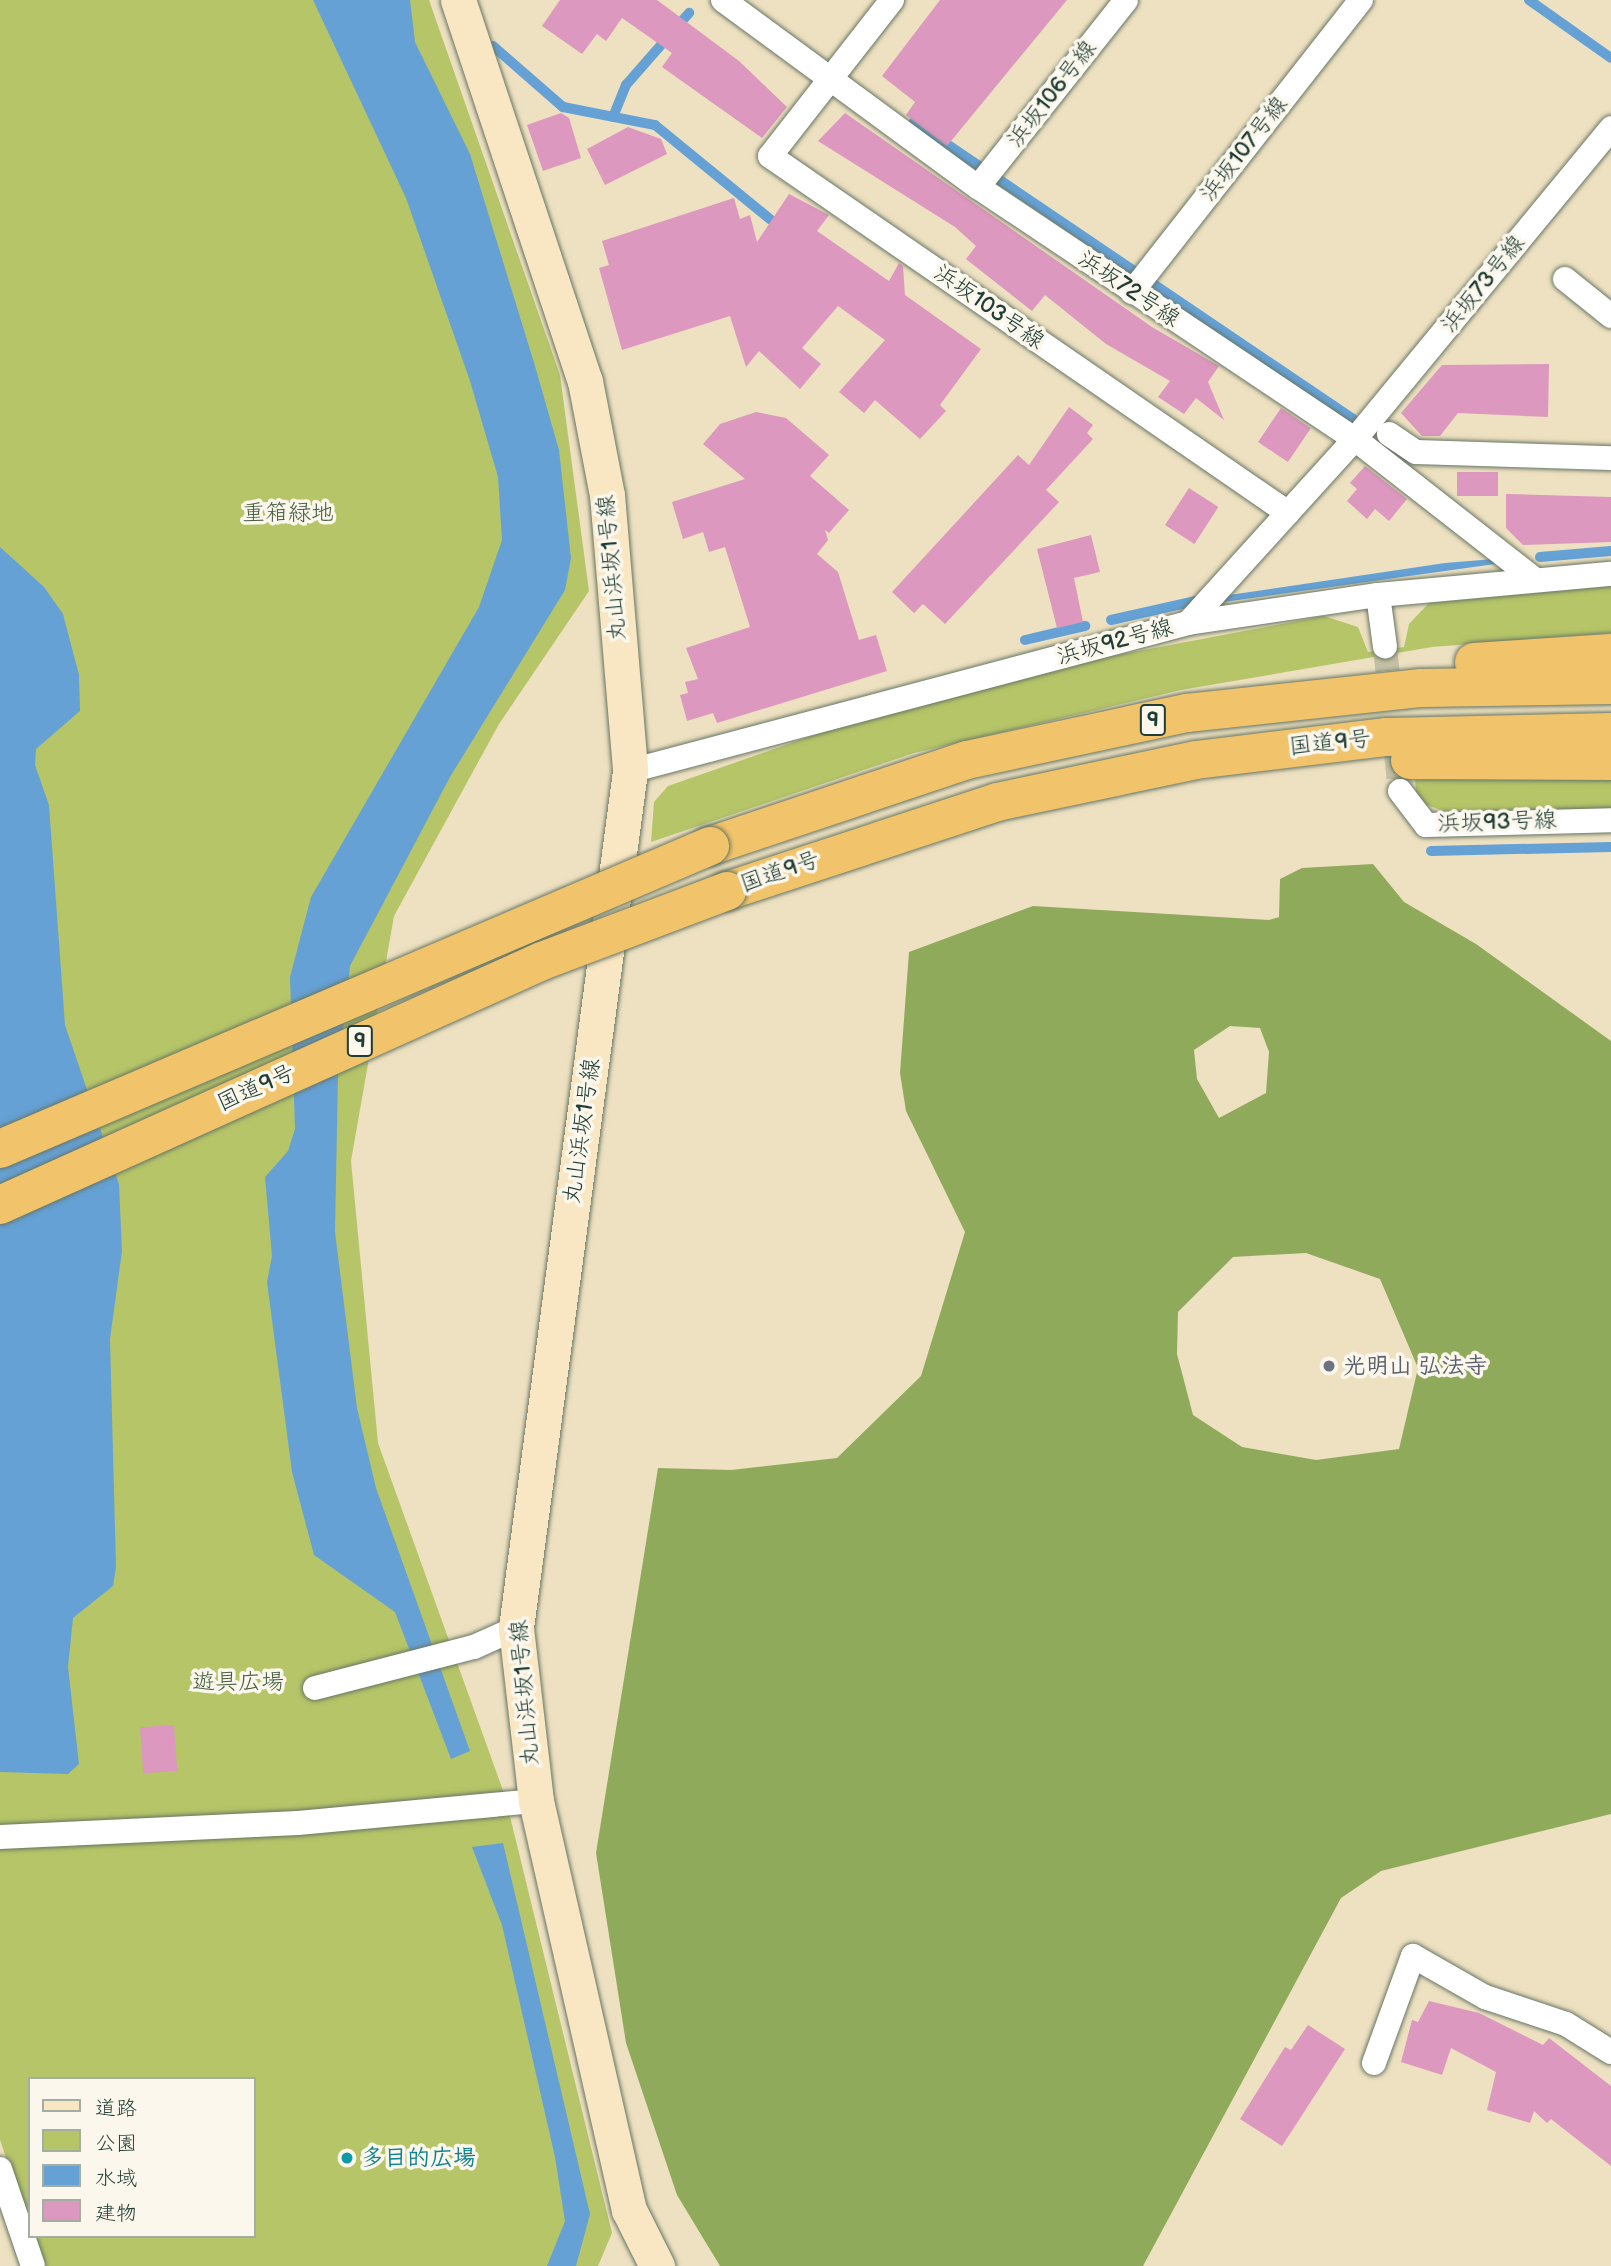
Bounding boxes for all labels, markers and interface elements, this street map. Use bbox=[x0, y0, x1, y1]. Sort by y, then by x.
street label: 浜坂106号線 bbox=[1002, 35, 1102, 153]
street label: 浜坂107号線 bbox=[1194, 91, 1294, 207]
street label: 浜坂73号線 bbox=[1435, 230, 1531, 338]
street label: 浜坂72号線 bbox=[1073, 245, 1185, 333]
street label: 浜坂103号線 bbox=[928, 259, 1050, 355]
street label: 丸山浜坂1号線 bbox=[592, 494, 632, 642]
park label: 重箱緑地 bbox=[242, 499, 334, 527]
street label: 浜坂92号線 bbox=[1054, 613, 1176, 671]
road number: 9 bbox=[1139, 702, 1167, 738]
street label: 国道9号 bbox=[1288, 725, 1372, 761]
street label: 浜坂93号線 bbox=[1437, 806, 1557, 838]
street label: 国道9号 bbox=[737, 846, 823, 898]
road number: 9 bbox=[346, 1024, 374, 1058]
street label: 丸山浜坂1号線 bbox=[558, 1056, 606, 1206]
street label: 国道9号 bbox=[213, 1059, 299, 1117]
place label: 光明山 弘法寺 bbox=[1343, 1352, 1487, 1380]
marker: 光明山 弘法寺 bbox=[1321, 1358, 1337, 1374]
street label: 丸山浜坂1号線 bbox=[505, 1619, 545, 1767]
park label: 遊具広場 bbox=[192, 1668, 284, 1696]
legend bbox=[28, 2077, 256, 2238]
text: 道路 bbox=[95, 2096, 137, 2121]
text: 公園 bbox=[95, 2131, 137, 2156]
place label: 多目的広場 bbox=[361, 2144, 476, 2172]
marker: 多目的広場 bbox=[339, 2150, 355, 2166]
text: 水域 bbox=[95, 2166, 137, 2191]
text: 建物 bbox=[95, 2201, 137, 2226]

